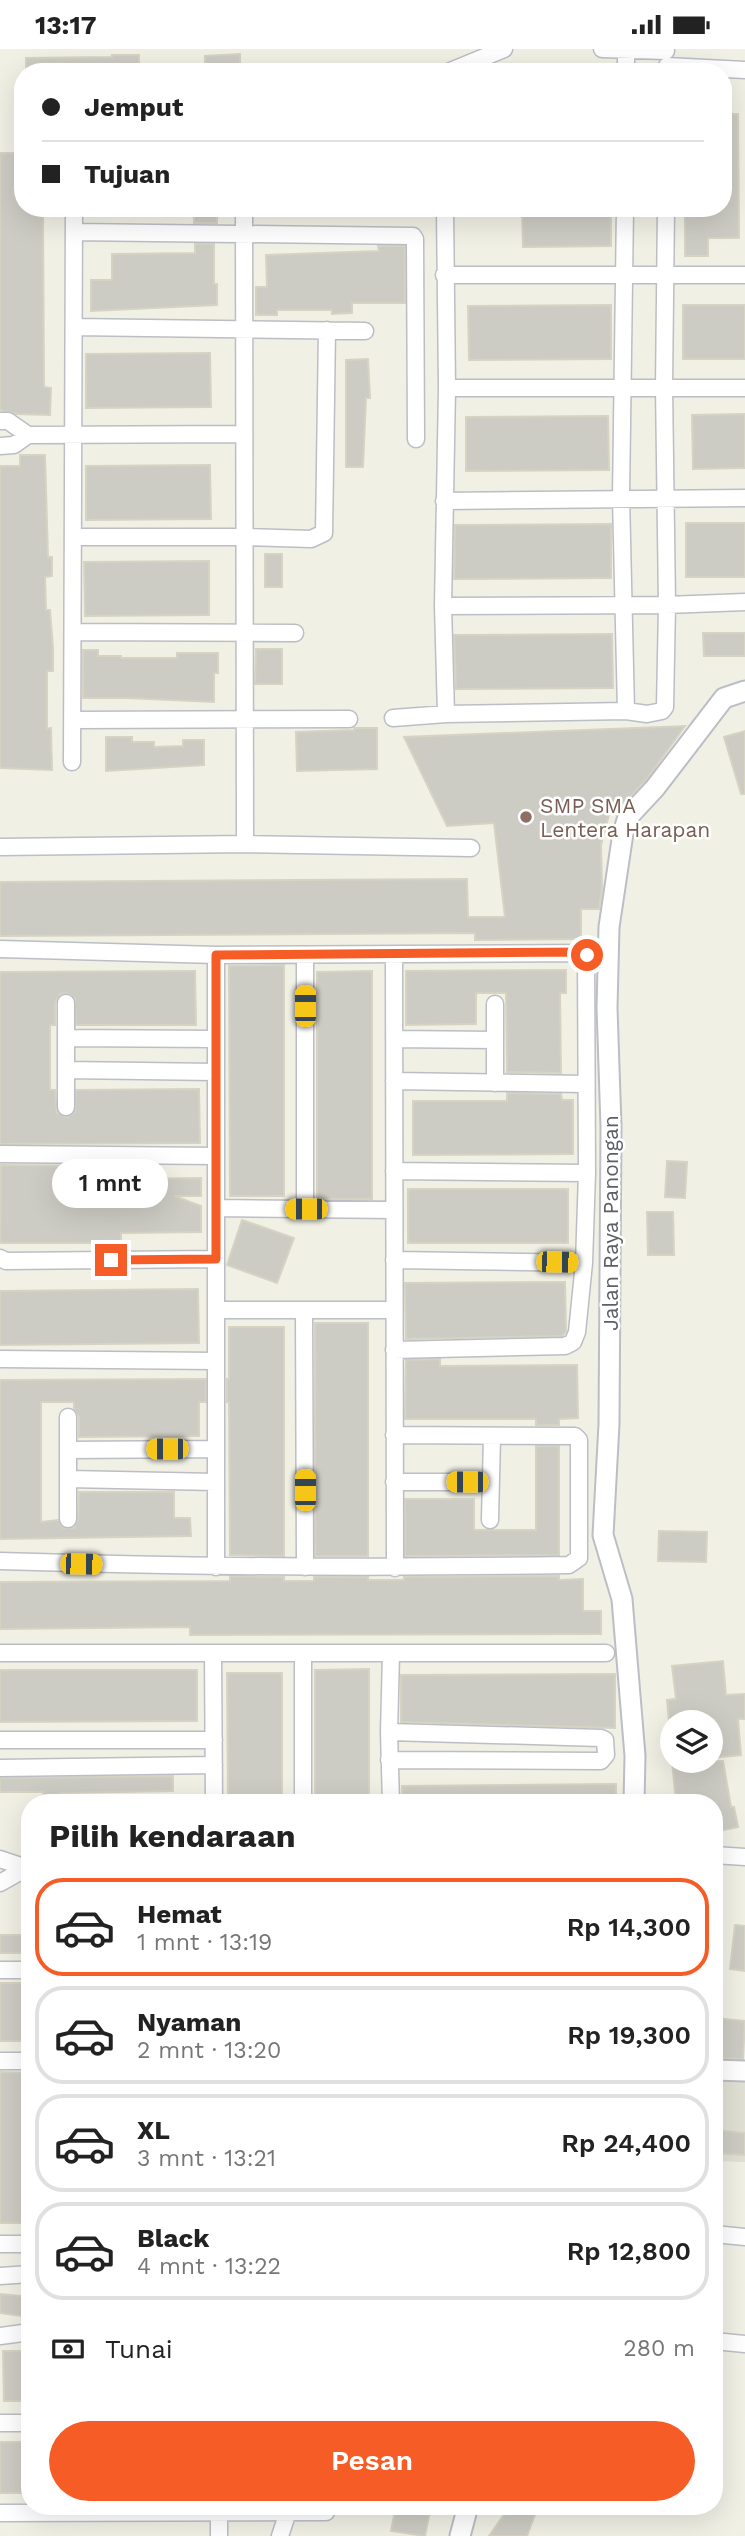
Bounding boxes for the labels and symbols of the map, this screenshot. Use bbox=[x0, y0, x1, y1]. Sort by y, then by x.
place label: SMP SMA Lentera Harapan bbox=[540, 793, 710, 842]
marker: SMP SMA Lentera Harapan bbox=[518, 809, 534, 825]
route start bbox=[571, 939, 603, 971]
car bbox=[295, 985, 316, 1027]
street label: Jalan Raya Panongan bbox=[598, 1115, 623, 1331]
callout: 1 mnt bbox=[53, 1159, 169, 1207]
car bbox=[286, 1199, 328, 1220]
route end bbox=[95, 1244, 127, 1276]
car bbox=[536, 1251, 579, 1273]
car bbox=[147, 1439, 189, 1460]
car bbox=[295, 1469, 316, 1511]
car bbox=[447, 1472, 489, 1493]
car bbox=[60, 1553, 103, 1575]

